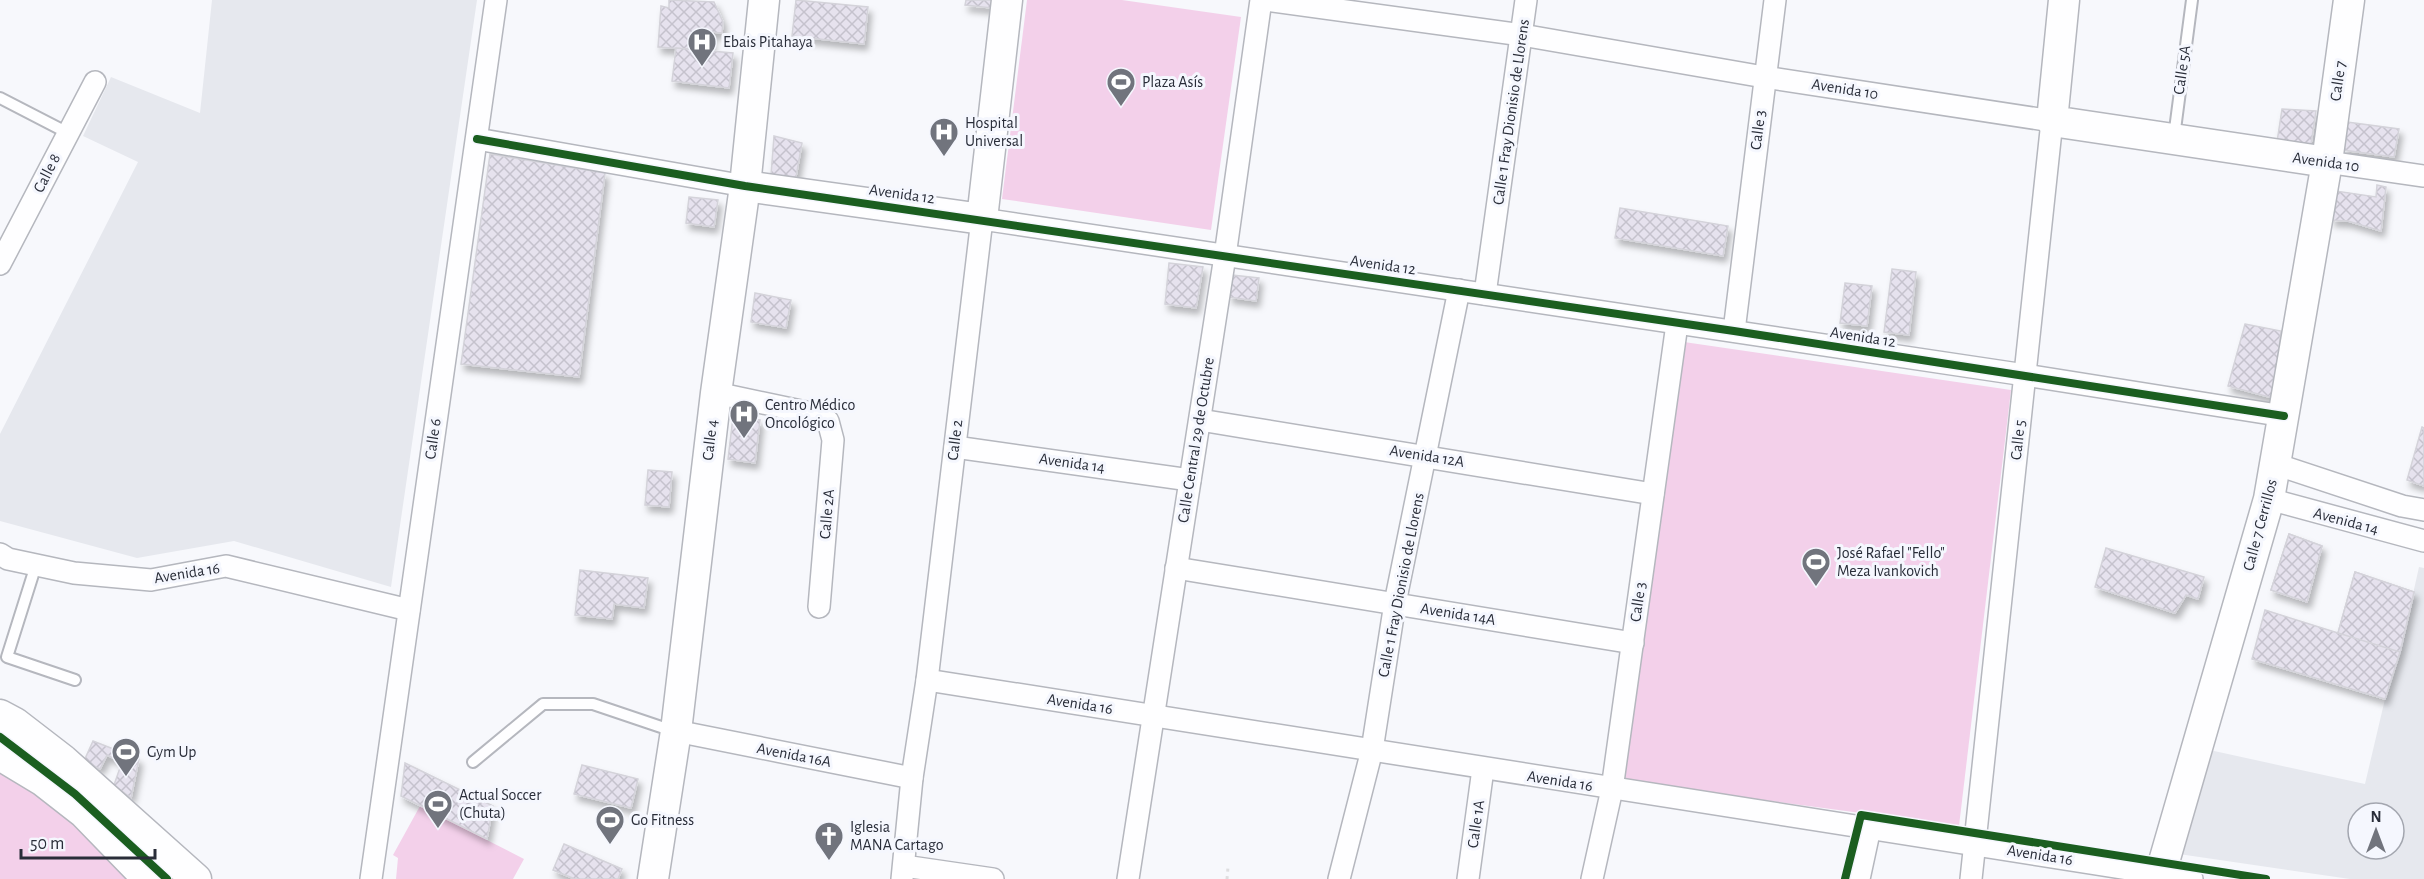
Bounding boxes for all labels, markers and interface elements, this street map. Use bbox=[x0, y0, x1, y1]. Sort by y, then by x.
street label: Calle 1 Fray Dionisio de Llorens bbox=[1490, 18, 1533, 206]
hospital icon: Ebais Pitahaya bbox=[686, 26, 718, 68]
place label: Ebais Pitahaya bbox=[723, 34, 813, 51]
street label: Calle 5A bbox=[2171, 44, 2193, 96]
street label: Calle 7 bbox=[2327, 60, 2349, 102]
sports icon: Plaza Asís bbox=[1105, 66, 1137, 108]
place label: Plaza Asís bbox=[1142, 74, 1203, 90]
street label: Avenida 10 bbox=[1811, 76, 1879, 102]
street label: Calle 3 bbox=[1748, 109, 1768, 151]
place label: Hospital Universal bbox=[965, 115, 1023, 149]
hospital icon: Hospital Universal bbox=[928, 116, 960, 158]
street label: Avenida 10 bbox=[2292, 149, 2360, 175]
street label: Calle 8 bbox=[31, 151, 63, 195]
street label: Avenida 12 bbox=[868, 181, 936, 207]
street label: Avenida 12 bbox=[1349, 252, 1417, 278]
street label: Avenida 12 bbox=[1829, 324, 1897, 350]
street label: Calle Central 29 de Octubre bbox=[1175, 356, 1217, 524]
place label: Centro Médico Oncológico bbox=[765, 397, 855, 431]
hospital icon: Centro Médico Oncológico bbox=[728, 398, 760, 440]
street label: Calle 6 bbox=[422, 418, 444, 460]
street label: Calle 4 bbox=[700, 418, 720, 461]
street label: Calle 2 bbox=[945, 419, 965, 461]
street label: Calle 5 bbox=[2008, 419, 2028, 461]
street label: Avenida 12A bbox=[1389, 442, 1465, 470]
street label: Avenida 14 bbox=[1038, 450, 1106, 476]
street label: Calle 7 Cerrillos bbox=[2240, 477, 2280, 573]
street label: Calle 2A bbox=[817, 488, 837, 540]
street label: Calle 1 Fray Dionisio de Llorens bbox=[1375, 491, 1428, 679]
street label: Avenida 14 bbox=[2312, 505, 2380, 537]
place label: José Rafael "Fello" Meza Ivankovich bbox=[1837, 545, 1945, 579]
sports icon: José Rafael "Fello" Meza Ivankovich bbox=[1800, 546, 1832, 588]
street label: Avenida 16 bbox=[153, 560, 221, 586]
street label: Calle 3 bbox=[1627, 581, 1649, 623]
street label: Avenida 14A bbox=[1419, 600, 1497, 628]
street label: Avenida 16 bbox=[1046, 691, 1114, 717]
sports icon: Gym Up bbox=[110, 736, 142, 778]
street label: Avenida 16A bbox=[755, 740, 833, 770]
place label: Gym Up bbox=[147, 744, 196, 761]
street label: Avenida 16 bbox=[1526, 768, 1594, 794]
place label: Actual Soccer (Chuta) bbox=[459, 787, 542, 821]
sports icon: Actual Soccer (Chuta) bbox=[422, 788, 454, 830]
street label: Calle 1A bbox=[1465, 799, 1487, 849]
north arrow bbox=[2346, 801, 2406, 861]
sports icon: Go Fitness bbox=[594, 804, 626, 846]
text: N bbox=[2370, 809, 2382, 825]
place label: Go Fitness bbox=[631, 812, 694, 828]
place label: Iglesia MANA Cartago bbox=[850, 819, 944, 853]
church icon: Iglesia MANA Cartago bbox=[813, 820, 845, 862]
scale bar bbox=[21, 822, 154, 860]
text: 50 m bbox=[30, 835, 64, 853]
street label: Avenida 16 bbox=[2006, 842, 2074, 868]

